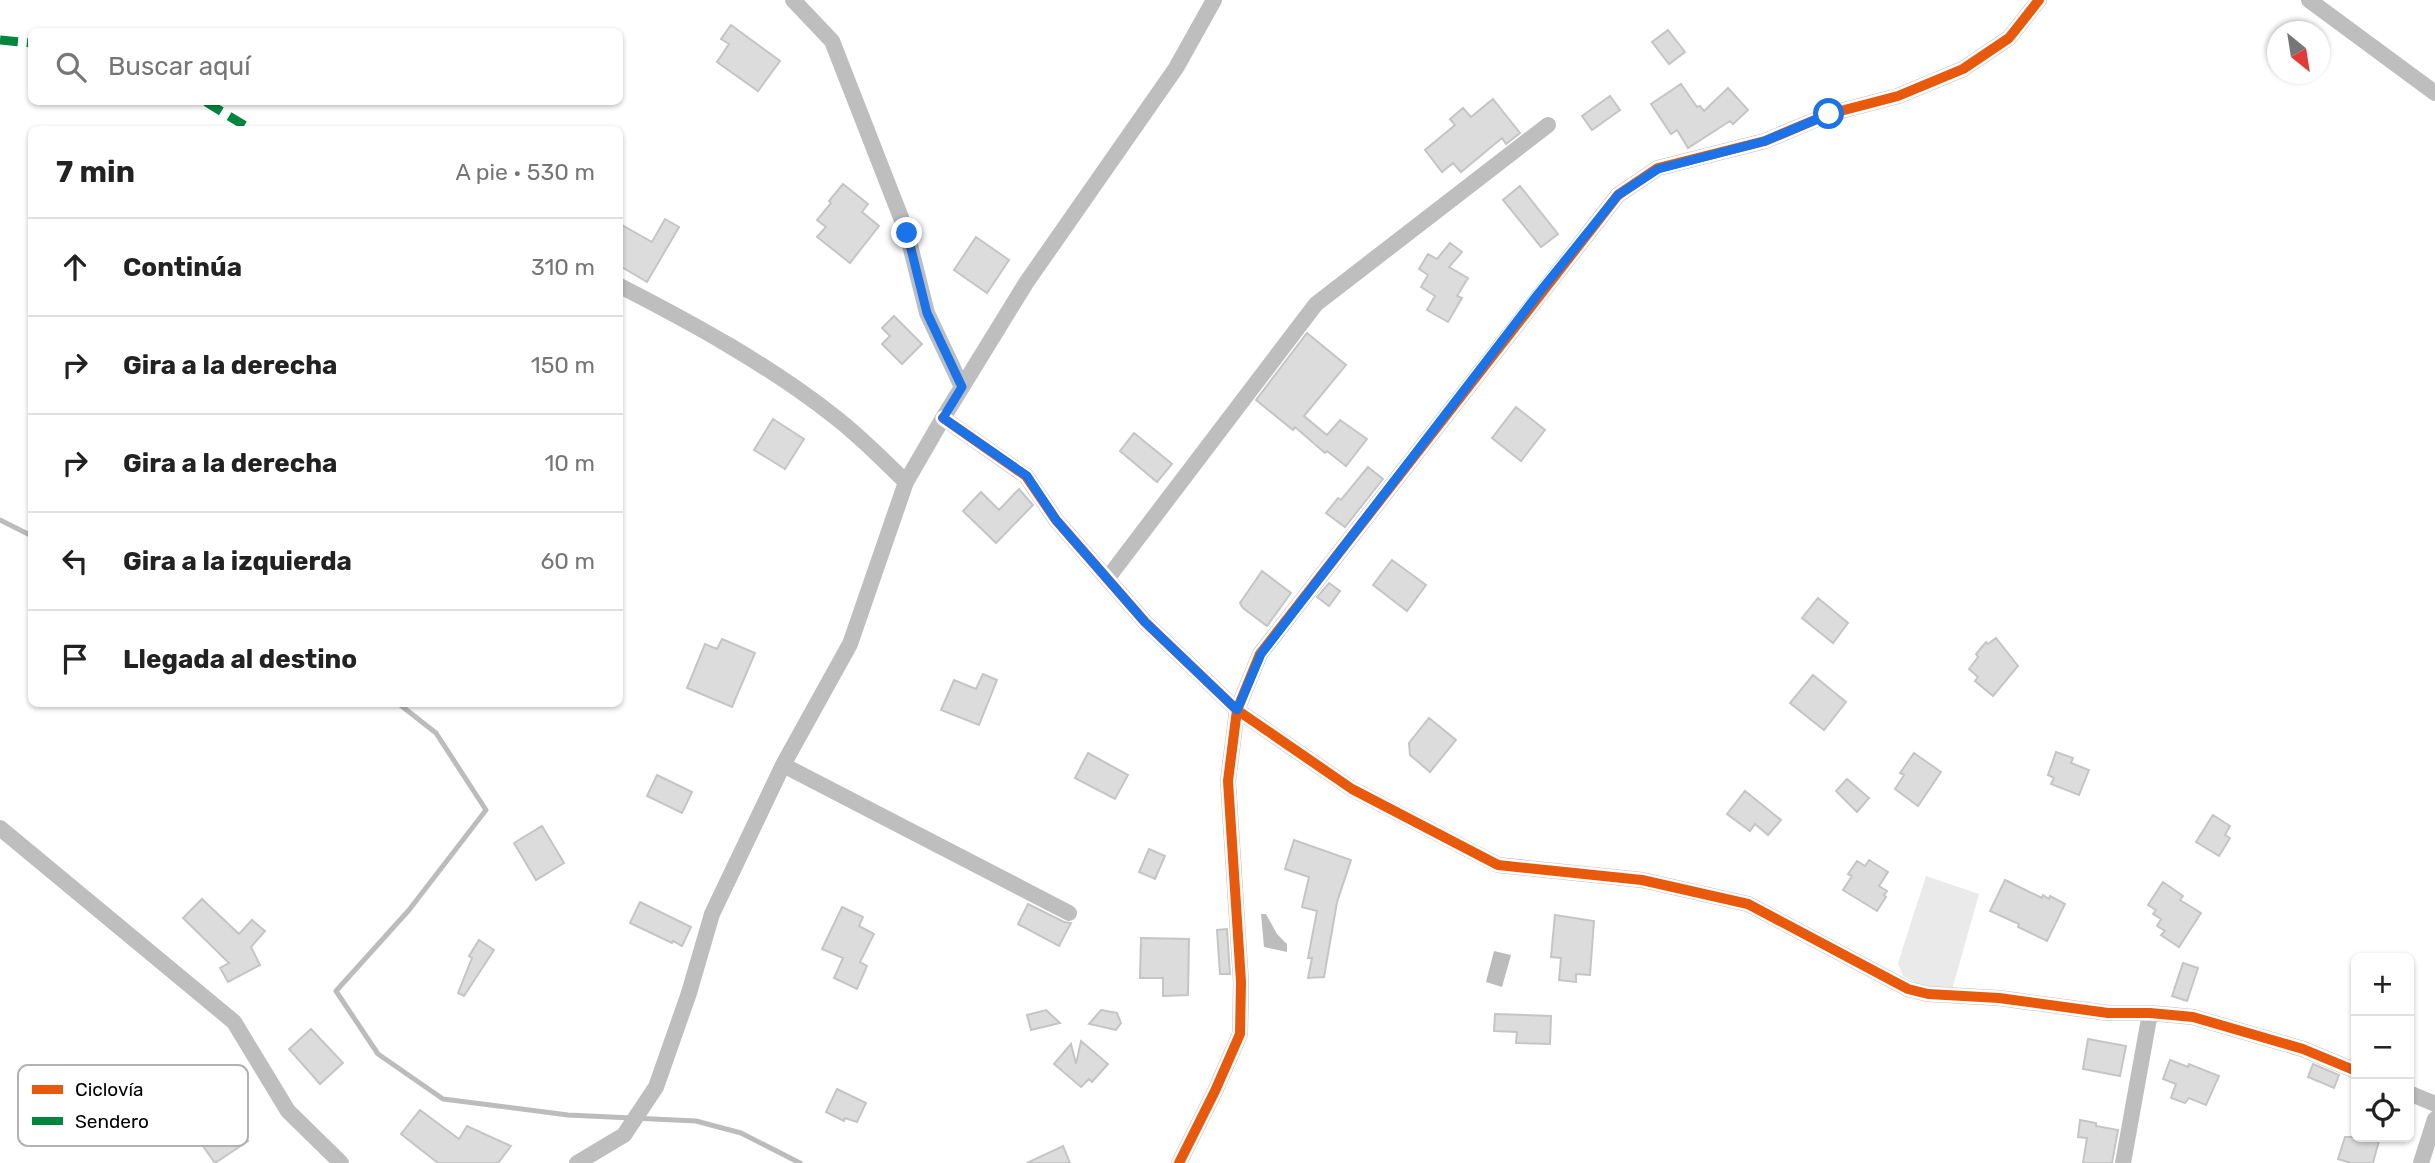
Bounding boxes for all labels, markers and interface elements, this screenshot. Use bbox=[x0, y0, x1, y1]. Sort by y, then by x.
north arrow bbox=[2267, 21, 2330, 84]
search box bbox=[28, 28, 623, 105]
icon: search bbox=[52, 48, 90, 86]
text: Buscar aquí bbox=[108, 51, 250, 82]
route start bbox=[1813, 98, 1844, 129]
text: 7 min bbox=[56, 154, 135, 190]
text: A pie · 530 m bbox=[455, 158, 595, 186]
route end bbox=[891, 217, 922, 248]
icon: ahead bbox=[56, 248, 94, 286]
text: Continúa bbox=[123, 252, 242, 283]
text: 310 m bbox=[531, 253, 595, 281]
icon: right bbox=[56, 346, 94, 384]
text: Gira a la derecha bbox=[123, 350, 337, 381]
text: 150 m bbox=[531, 351, 595, 379]
icon: right bbox=[56, 444, 94, 482]
text: Gira a la derecha bbox=[123, 448, 337, 479]
text: 10 m bbox=[544, 449, 595, 477]
icon: left bbox=[56, 542, 94, 580]
text: Gira a la izquierda bbox=[123, 546, 352, 577]
text: 60 m bbox=[540, 547, 595, 575]
icon: arrive bbox=[56, 640, 94, 678]
text: Llegada al destino bbox=[123, 644, 357, 675]
map controls bbox=[2351, 953, 2414, 1142]
button: + bbox=[2351, 953, 2414, 1016]
button: − bbox=[2351, 1016, 2414, 1079]
legend bbox=[18, 1065, 248, 1146]
text: Ciclovía bbox=[75, 1078, 144, 1101]
button: locate bbox=[2351, 1079, 2414, 1142]
text: Sendero bbox=[75, 1110, 149, 1133]

